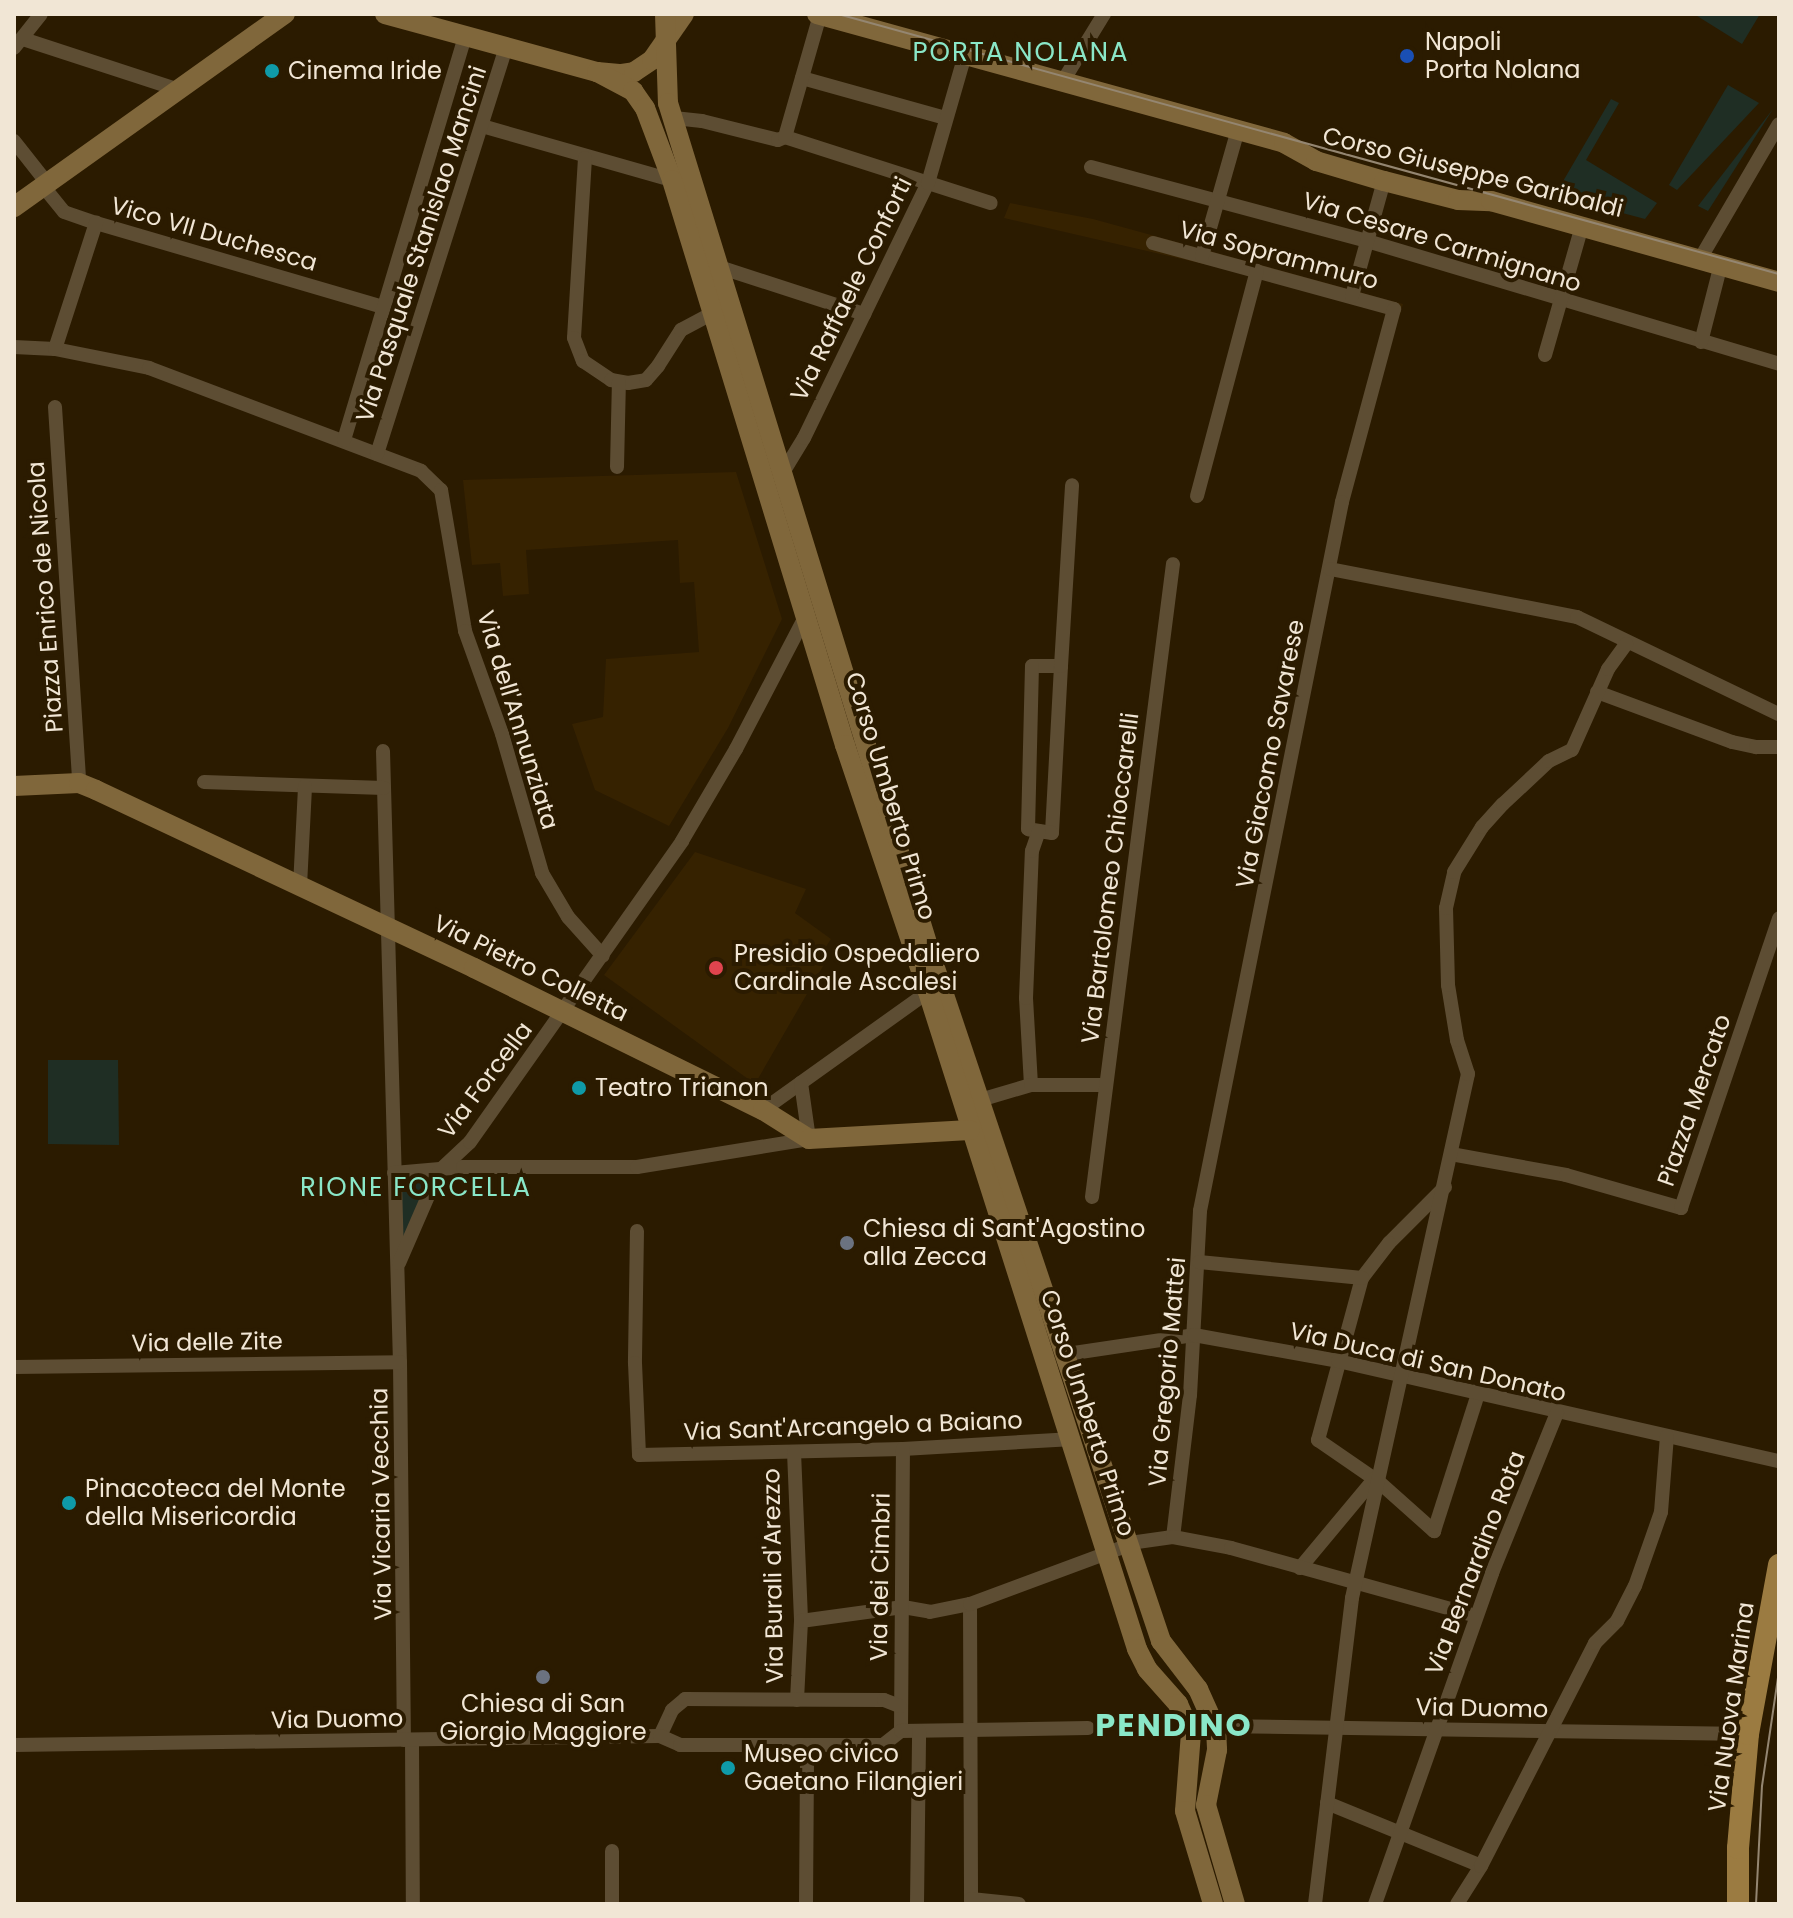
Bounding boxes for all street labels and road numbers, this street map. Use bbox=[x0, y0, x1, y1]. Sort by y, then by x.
street label: Via Pasquale Stanislao Mancini bbox=[350, 62, 492, 426]
street label: Corso Giuseppe Garibaldi bbox=[1320, 121, 1626, 223]
street label: Via Raffaele Conforti bbox=[784, 172, 918, 406]
street label: Via Cesare Carmignano bbox=[1299, 186, 1585, 298]
street label: Vico VII Duchesca bbox=[107, 191, 321, 277]
street label: Via Soprammuro bbox=[1176, 215, 1382, 295]
street label: Piazza Enrico de Nicola bbox=[21, 460, 69, 734]
street label: Via dell'Annunziata bbox=[471, 607, 565, 833]
street label: Via Giacomo Savarese bbox=[1230, 617, 1310, 891]
street label: Corso Umberto Primo bbox=[840, 669, 942, 923]
street label: Via Bartolomeo Chioccarelli bbox=[1075, 711, 1145, 1045]
street label: Via Pietro Colletta bbox=[429, 908, 633, 1028]
street label: Piazza Mercato bbox=[1651, 1010, 1737, 1190]
street label: Via Forcella bbox=[432, 1016, 538, 1144]
street label: Via Gregorio Mattei bbox=[1143, 1256, 1191, 1488]
street label: Corso Umberto Primo bbox=[1035, 1286, 1141, 1540]
street label: Via Duca di San Donato bbox=[1287, 1316, 1569, 1408]
street label: Via delle Zite bbox=[131, 1326, 283, 1358]
street label: Via Vicaria Vecchia bbox=[365, 1387, 397, 1621]
street label: Via Sant'Arcangelo a Baiano bbox=[683, 1406, 1023, 1446]
street label: Via Bernardino Rota bbox=[1419, 1447, 1531, 1679]
street label: Via Burali d'Arezzo bbox=[757, 1468, 789, 1684]
street label: Via dei Cimbri bbox=[864, 1493, 896, 1661]
street label: Via Nuova Marina bbox=[1702, 1600, 1760, 1814]
street label: Via Duomo bbox=[1415, 1692, 1549, 1724]
street label: Via Duomo bbox=[270, 1703, 404, 1735]

